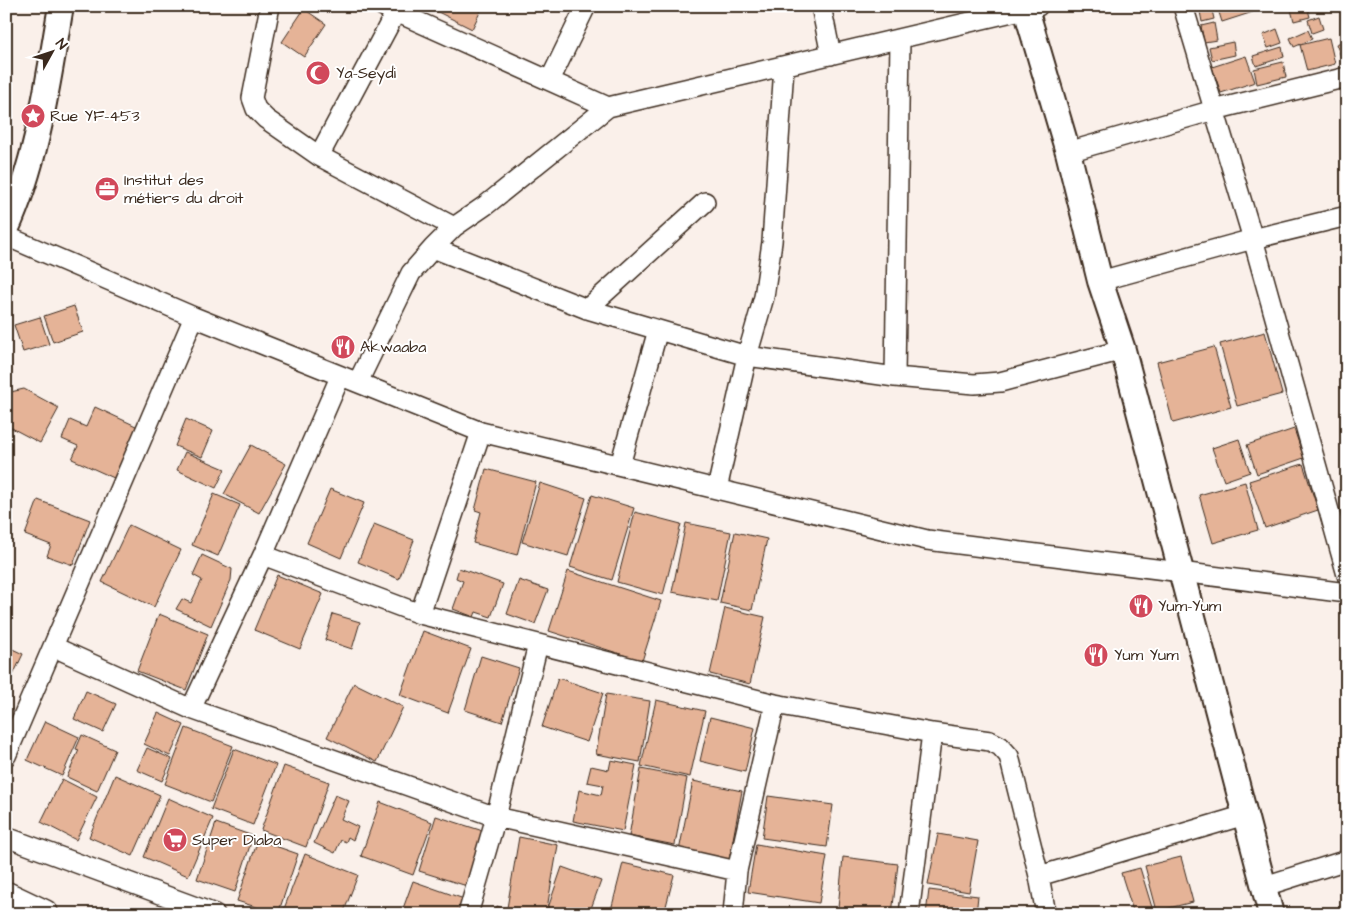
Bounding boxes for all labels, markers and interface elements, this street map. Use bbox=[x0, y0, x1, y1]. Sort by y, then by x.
north arrow bbox=[28, 28, 78, 78]
text: N bbox=[51, 34, 72, 54]
mosque icon: Ya-Seydi bbox=[305, 60, 331, 86]
place label: Ya-Seydi bbox=[336, 62, 397, 85]
place icon: Rue YF-453 bbox=[20, 103, 46, 129]
place label: Rue YF-453 bbox=[50, 105, 140, 127]
place label: Institut des métiers du droit bbox=[124, 169, 244, 209]
office icon: Institut des métiers du droit bbox=[94, 176, 120, 202]
restaurant icon: Akwaaba bbox=[330, 334, 356, 360]
place label: Akwaaba bbox=[360, 336, 426, 358]
restaurant icon: Yum-Yum bbox=[1128, 593, 1154, 619]
place label: Yum-Yum bbox=[1158, 595, 1222, 617]
restaurant icon: Yum Yum bbox=[1083, 642, 1109, 668]
place label: Yum Yum bbox=[1114, 644, 1179, 666]
supermarket icon: Super Diaba bbox=[162, 827, 188, 853]
place label: Super Diaba bbox=[192, 829, 281, 851]

